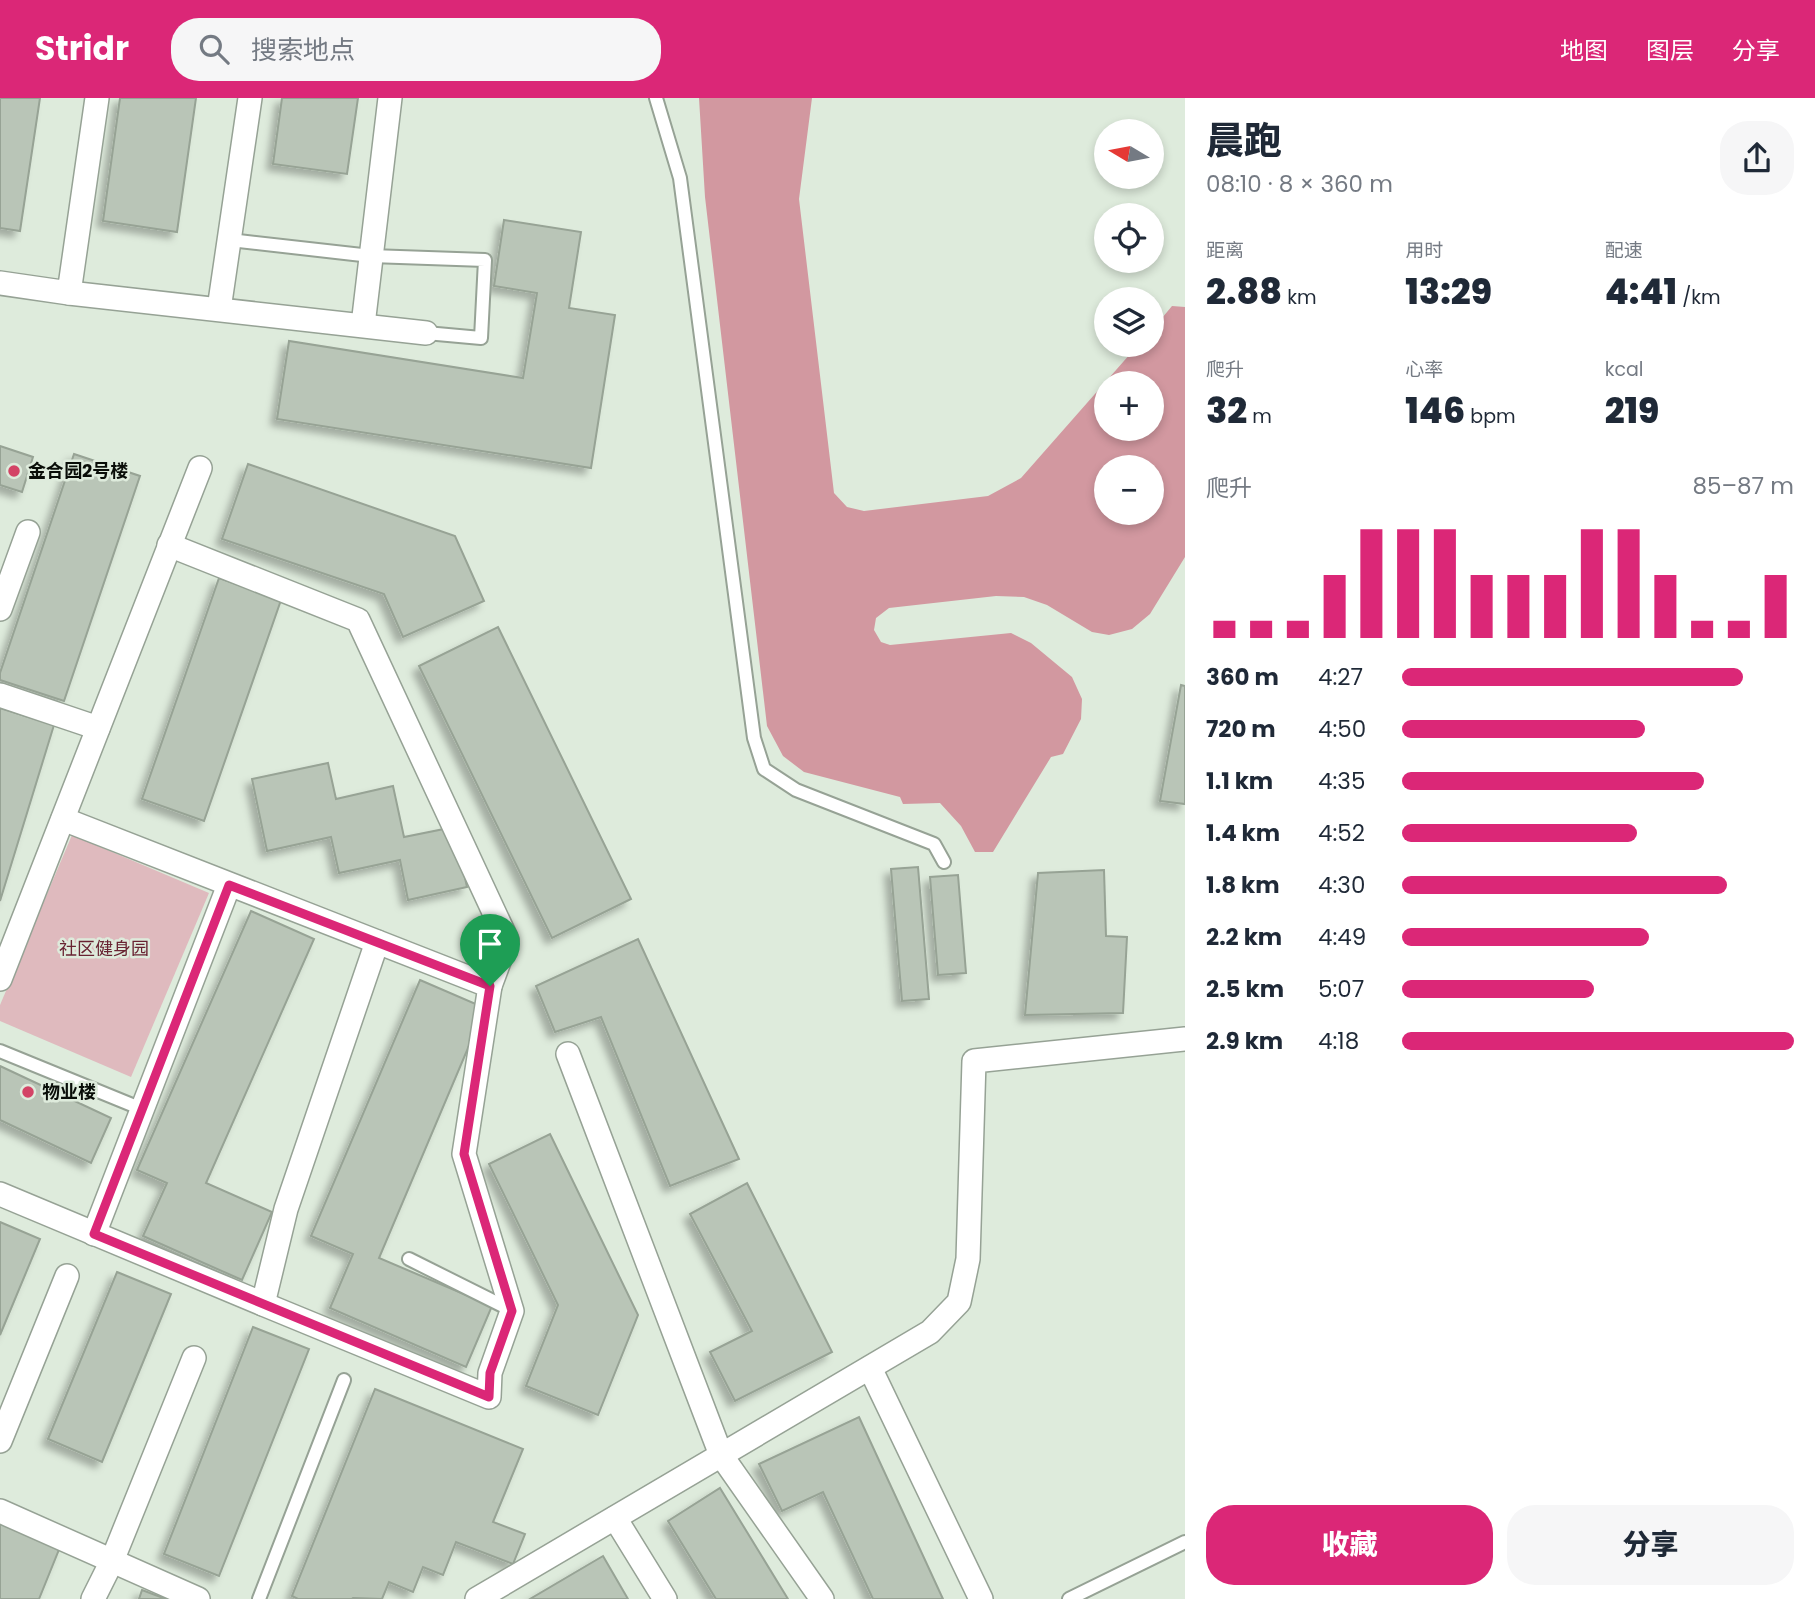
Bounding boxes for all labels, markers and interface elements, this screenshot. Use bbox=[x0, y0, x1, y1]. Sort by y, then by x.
search box bbox=[171, 18, 661, 81]
text: Stridr bbox=[35, 25, 129, 72]
icon: search bbox=[195, 30, 233, 68]
text: 搜索地点 bbox=[251, 32, 355, 68]
text: 地图 bbox=[1560, 34, 1608, 67]
text: 图层 bbox=[1646, 34, 1694, 67]
text: 分享 bbox=[1732, 34, 1780, 67]
text: 晨跑 bbox=[1206, 114, 1282, 167]
north arrow bbox=[1094, 119, 1164, 189]
map controls bbox=[1094, 119, 1164, 525]
button: share bbox=[1720, 121, 1794, 195]
text: 08:10 · 8 × 360 m bbox=[1206, 168, 1393, 200]
button: locate bbox=[1094, 203, 1164, 273]
text: 距离 bbox=[1206, 237, 1244, 264]
text: 用时 bbox=[1405, 237, 1443, 264]
text: 配速 bbox=[1605, 237, 1643, 264]
text: 2.88 bbox=[1206, 267, 1282, 316]
text: 13:29 bbox=[1405, 267, 1492, 316]
text: 4:41 bbox=[1605, 267, 1677, 316]
text: km bbox=[1282, 284, 1317, 311]
text: /km bbox=[1677, 284, 1721, 311]
button: layers bbox=[1094, 287, 1164, 357]
text: 爬升 bbox=[1206, 356, 1244, 383]
text: 心率 bbox=[1405, 356, 1443, 383]
text: kcal bbox=[1605, 356, 1644, 383]
button: + bbox=[1094, 371, 1164, 441]
text: 32 bbox=[1206, 386, 1247, 435]
text: 146 bbox=[1405, 386, 1465, 435]
text: 219 bbox=[1605, 386, 1659, 435]
text: m bbox=[1247, 403, 1272, 430]
text: bpm bbox=[1465, 403, 1516, 430]
button: − bbox=[1094, 455, 1164, 525]
place label: 金合园2号楼 bbox=[28, 458, 128, 483]
marker: 金合园2号楼 bbox=[6, 463, 22, 479]
text: 85–87 m bbox=[1693, 470, 1794, 502]
text: 爬升 bbox=[1206, 472, 1252, 504]
text: 360 m bbox=[1206, 661, 1279, 693]
text: 4:27 bbox=[1318, 661, 1363, 693]
text: 720 m bbox=[1206, 713, 1276, 745]
text: 4:50 bbox=[1318, 713, 1366, 745]
text: 1.1 km bbox=[1206, 765, 1273, 797]
text: 4:35 bbox=[1318, 765, 1365, 797]
text: 1.4 km bbox=[1206, 817, 1280, 849]
text: 4:52 bbox=[1318, 817, 1365, 849]
text: 1.8 km bbox=[1206, 869, 1280, 901]
text: 4:30 bbox=[1318, 869, 1365, 901]
pin bbox=[460, 914, 520, 986]
text: 2.2 km bbox=[1206, 921, 1282, 953]
text: 4:49 bbox=[1318, 921, 1366, 953]
icon: arrive bbox=[471, 925, 509, 963]
park label: 社区健身园 bbox=[59, 936, 149, 961]
text: 2.5 km bbox=[1206, 973, 1284, 1005]
text: 5:07 bbox=[1318, 973, 1364, 1005]
text: 2.9 km bbox=[1206, 1025, 1283, 1057]
text: 4:18 bbox=[1318, 1025, 1359, 1057]
place label: 物业楼 bbox=[42, 1079, 96, 1104]
marker: 物业楼 bbox=[20, 1084, 36, 1100]
button: 收藏 bbox=[1206, 1505, 1493, 1585]
button: 分享 bbox=[1507, 1505, 1794, 1585]

